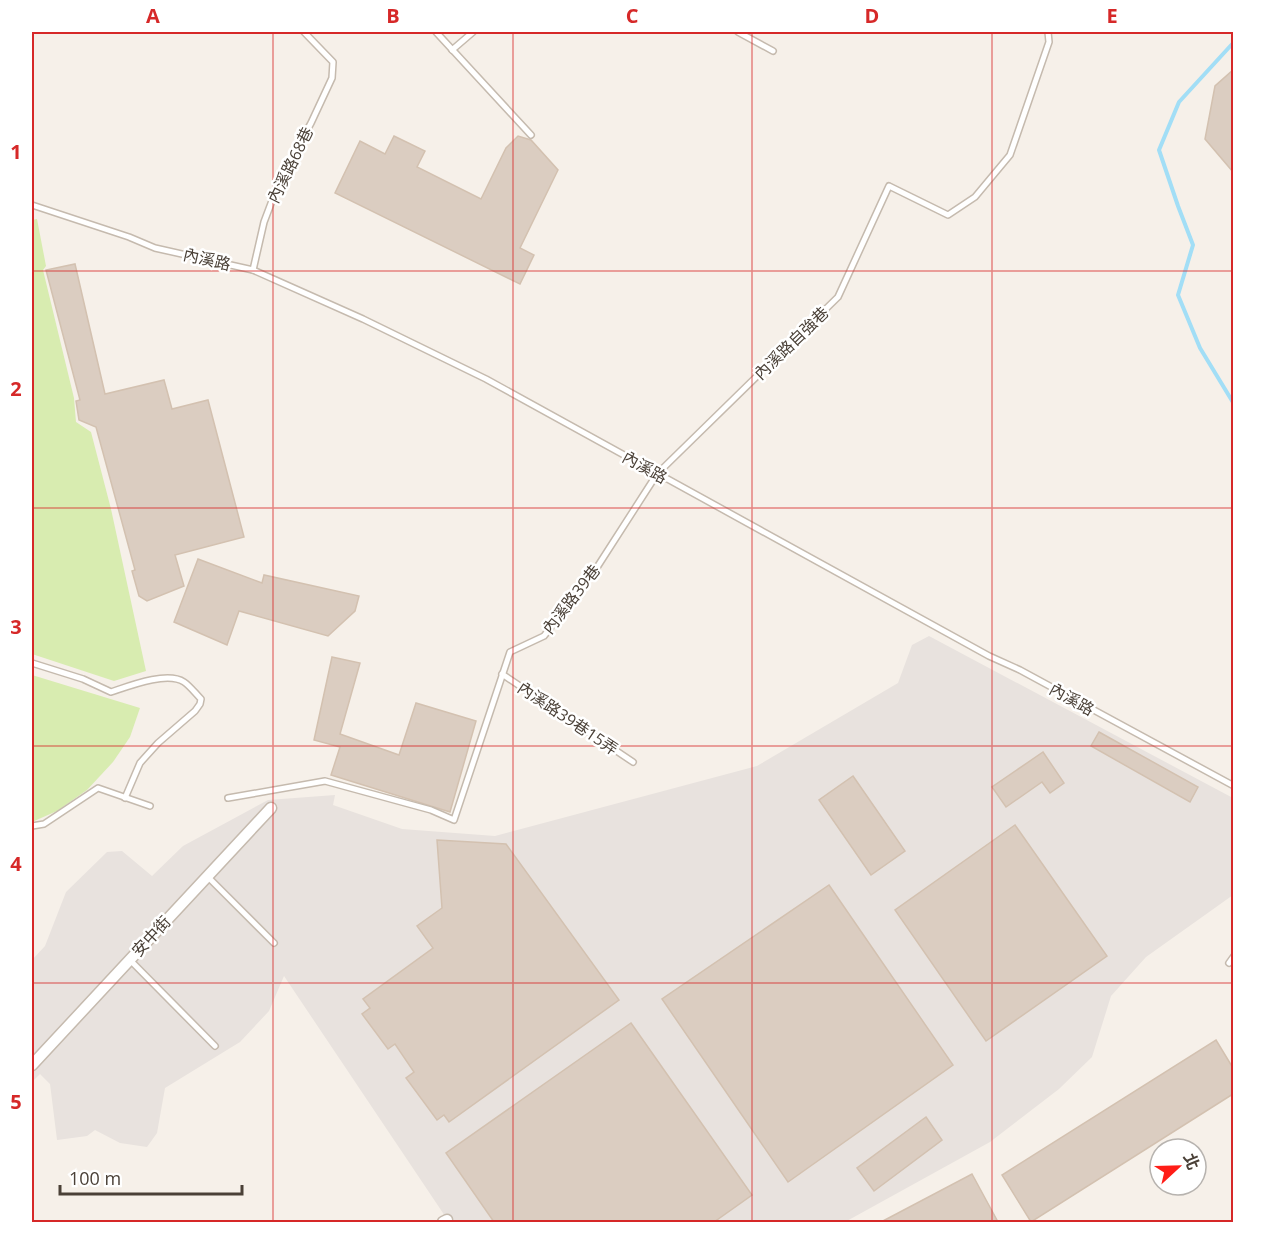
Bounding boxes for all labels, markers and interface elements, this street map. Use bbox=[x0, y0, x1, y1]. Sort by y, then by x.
text: A bbox=[146, 2, 160, 29]
text: B bbox=[386, 2, 400, 29]
text: C bbox=[626, 2, 639, 29]
text: D bbox=[865, 2, 879, 29]
text: E bbox=[1106, 2, 1118, 29]
street label: 內溪路68巷 bbox=[262, 123, 318, 207]
text: 1 bbox=[10, 138, 22, 165]
street label: 內溪路 bbox=[181, 243, 233, 275]
street label: 內溪路自強巷 bbox=[749, 302, 833, 384]
text: 2 bbox=[10, 375, 22, 402]
street label: 內溪路 bbox=[619, 446, 671, 488]
street label: 內溪路39巷 bbox=[537, 560, 605, 638]
text: 3 bbox=[10, 613, 22, 640]
street label: 內溪路39巷15弄 bbox=[514, 676, 622, 760]
street label: 內溪路 bbox=[1046, 678, 1098, 720]
text: 4 bbox=[10, 850, 22, 877]
street label: 安中街 bbox=[127, 911, 175, 961]
text: 5 bbox=[10, 1088, 22, 1115]
north arrow bbox=[1148, 1137, 1208, 1197]
text: 北 bbox=[1179, 1150, 1205, 1173]
scale bar bbox=[60, 1158, 242, 1196]
text: 100 m bbox=[69, 1166, 121, 1190]

